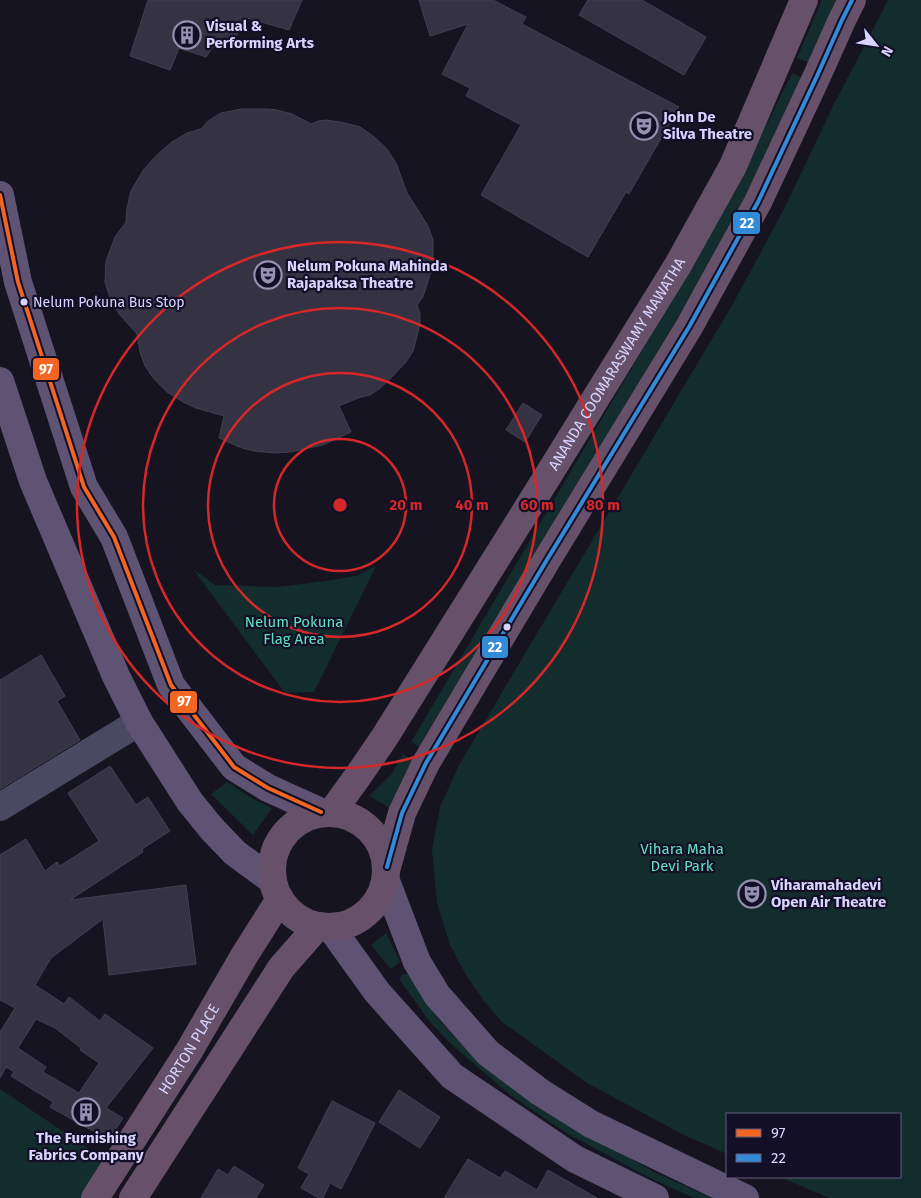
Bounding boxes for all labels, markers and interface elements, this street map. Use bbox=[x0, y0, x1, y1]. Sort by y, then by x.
place label: Visual & Performing Arts bbox=[205, 17, 314, 52]
building icon: Visual & Performing Arts bbox=[172, 20, 202, 50]
north arrow bbox=[851, 20, 901, 70]
text: N bbox=[877, 43, 897, 60]
place label: John De Silva Theatre bbox=[662, 108, 752, 143]
theatre icon: John De Silva Theatre bbox=[629, 111, 659, 141]
line badge: 22 bbox=[732, 211, 761, 235]
text: 22 bbox=[740, 215, 754, 232]
street label: ANANDA COOMARASWAMY MAWATHA bbox=[545, 254, 689, 474]
place label: Nelum Pokuna Mahinda Rajapaksa Theatre bbox=[287, 257, 448, 292]
theatre icon: Nelum Pokuna Mahinda Rajapaksa Theatre bbox=[253, 260, 283, 290]
place label: Nelum Pokuna Bus Stop bbox=[33, 294, 185, 311]
marker: Nelum Pokuna Bus Stop bbox=[19, 297, 29, 307]
line badge: 97 bbox=[32, 357, 60, 381]
text: 97 bbox=[39, 361, 54, 378]
centre of rings bbox=[331, 496, 349, 514]
text: 20 m bbox=[390, 496, 422, 514]
text: 40 m bbox=[455, 496, 489, 514]
text: 60 m bbox=[520, 496, 554, 514]
text: 80 m bbox=[586, 496, 620, 514]
park label: Nelum Pokuna Flag Area bbox=[245, 613, 343, 648]
unlabelled marker bbox=[502, 622, 512, 632]
line badge: 22 bbox=[481, 635, 509, 659]
text: 22 bbox=[488, 639, 502, 656]
line badge: 97 bbox=[169, 690, 198, 714]
text: 97 bbox=[177, 693, 192, 710]
park label: Vihara Maha Devi Park bbox=[640, 840, 724, 875]
place label: Viharamahadevi Open Air Theatre bbox=[770, 876, 886, 911]
theatre icon: Viharamahadevi Open Air Theatre bbox=[737, 879, 767, 909]
street label: HORTON PLACE bbox=[155, 1001, 223, 1098]
building icon: The Furnishing Fabrics Company bbox=[71, 1097, 101, 1127]
legend bbox=[726, 1113, 901, 1178]
text: 97 bbox=[771, 1124, 786, 1142]
place label: The Furnishing Fabrics Company bbox=[29, 1129, 144, 1164]
text: 22 bbox=[771, 1149, 786, 1167]

